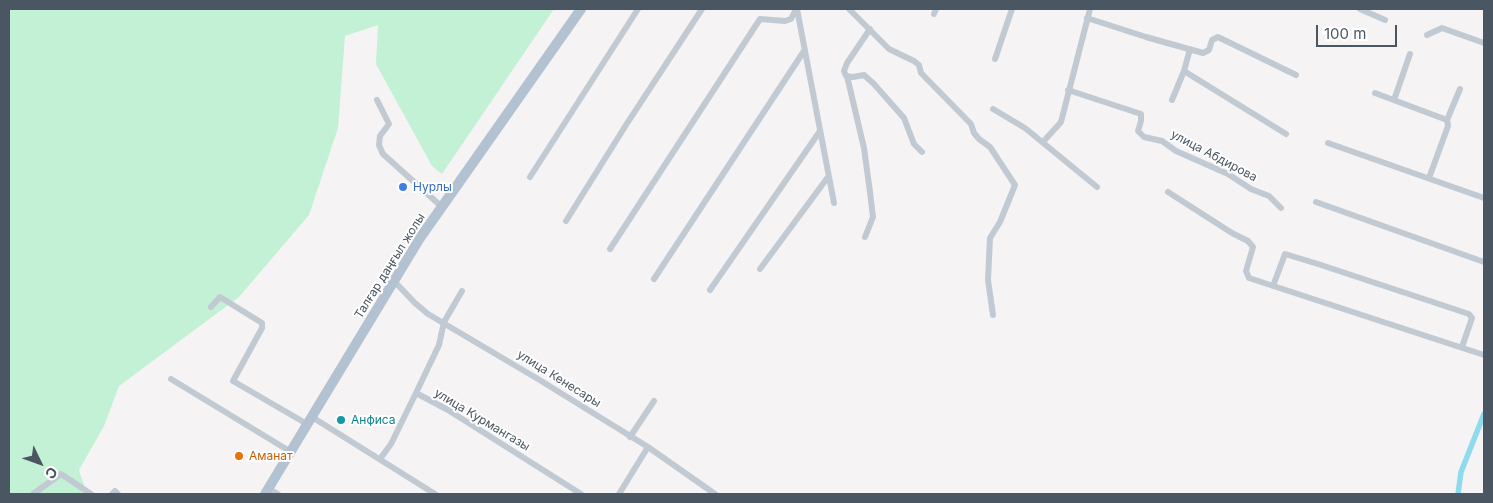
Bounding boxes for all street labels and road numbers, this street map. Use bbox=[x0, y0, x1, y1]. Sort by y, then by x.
street label: улица Абдирова bbox=[1168, 127, 1260, 185]
street label: Талғар даңғыл жолы bbox=[352, 211, 428, 321]
street label: улица Кенесары bbox=[514, 347, 604, 411]
street label: улица Курмангазы bbox=[432, 386, 532, 454]

